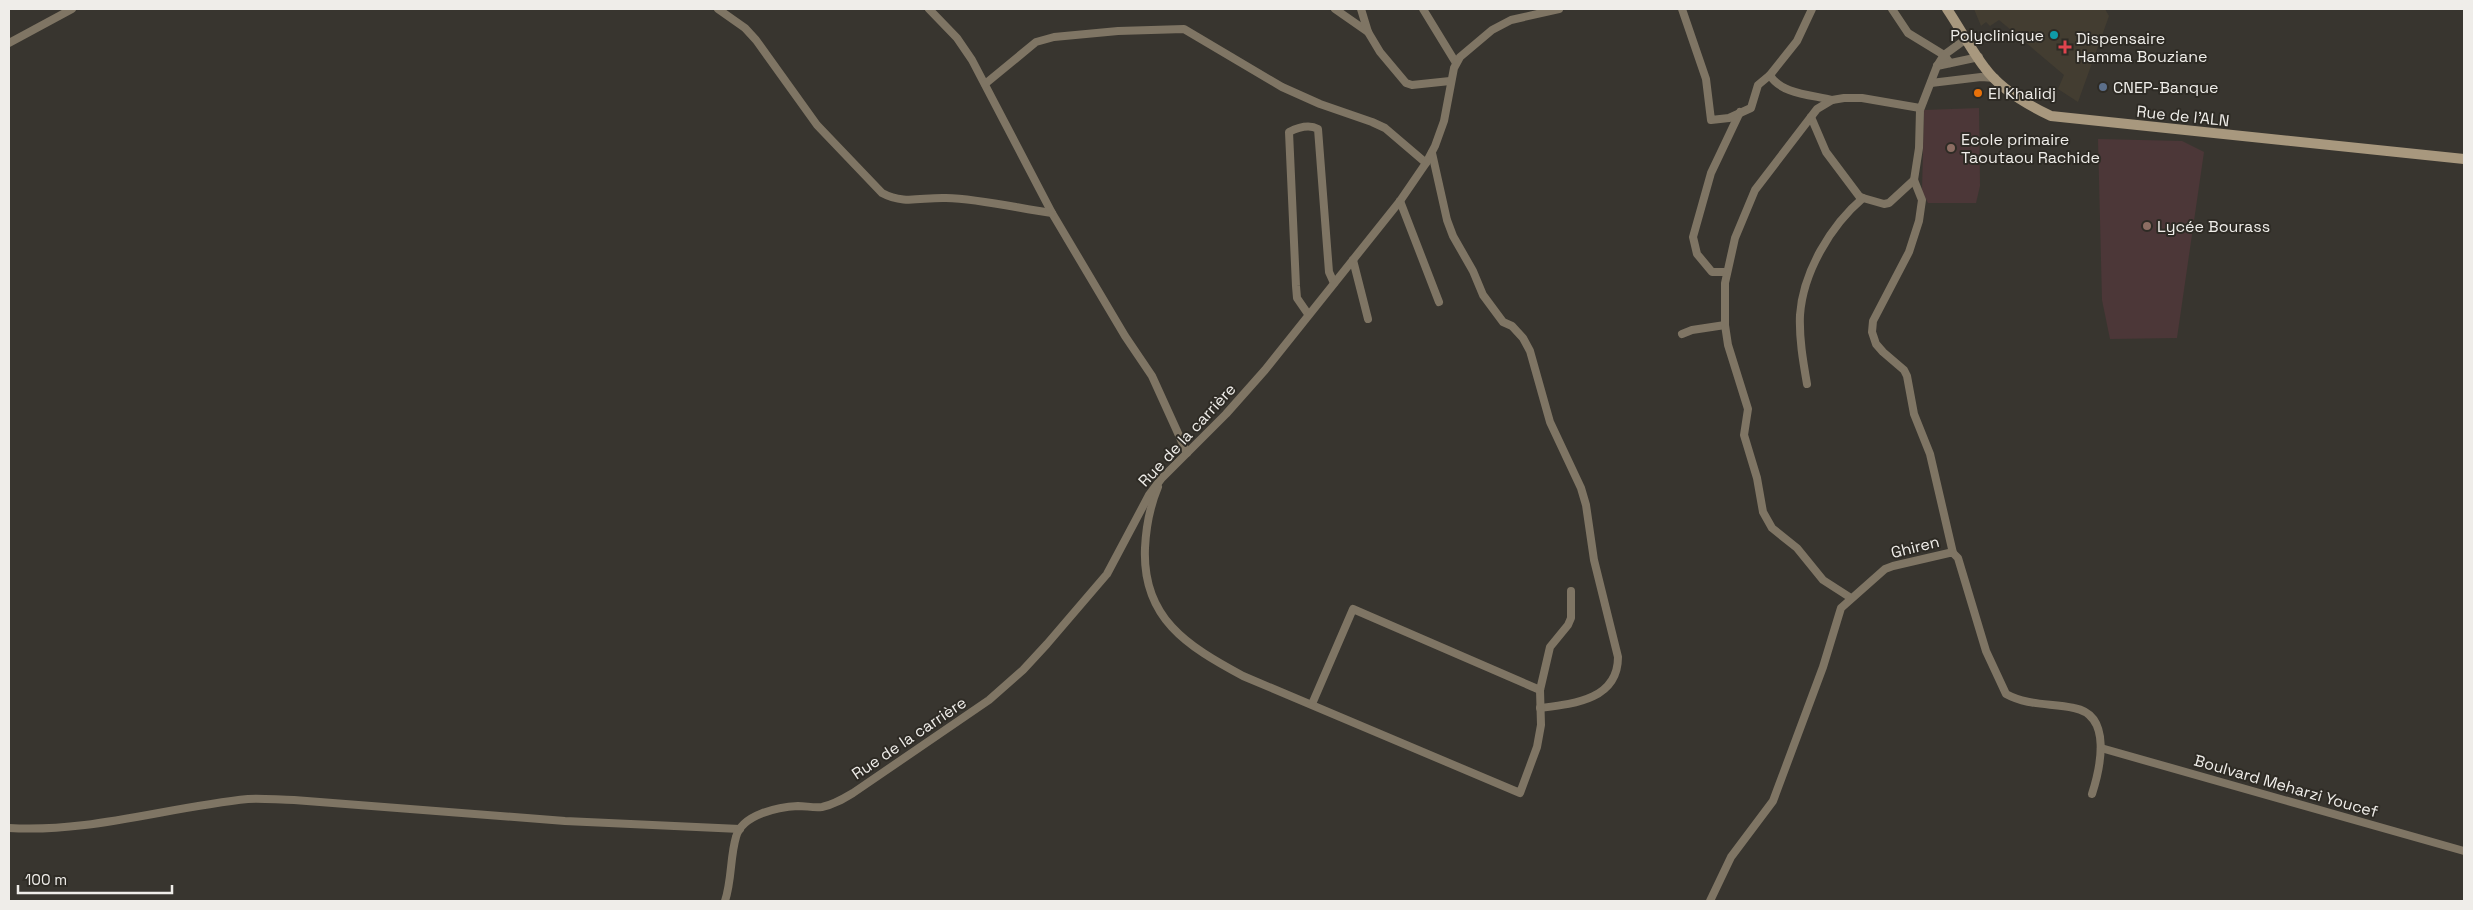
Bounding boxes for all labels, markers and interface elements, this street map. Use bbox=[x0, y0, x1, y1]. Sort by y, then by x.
place label: Polyclinique bbox=[1950, 25, 2044, 46]
place label: Dispensaire Hamma Bouziane bbox=[2076, 28, 2208, 67]
marker: Polyclinique bbox=[2048, 29, 2060, 41]
marker: Dispensaire Hamma Bouziane bbox=[2058, 40, 2072, 54]
place label: CNEP-Banque bbox=[2113, 77, 2218, 98]
marker: CNEP-Banque bbox=[2097, 81, 2109, 93]
place label: El Khalidj bbox=[1988, 83, 2056, 104]
marker: El Khalidj bbox=[1972, 87, 1984, 99]
street label: Rue de l'ALN bbox=[2135, 101, 2231, 131]
place label: Ecole primaire Taoutaou Rachide bbox=[1961, 129, 2100, 168]
marker: Ecole primaire Taoutaou Rachide bbox=[1945, 142, 1957, 154]
place label: Lycée Bourass bbox=[2157, 216, 2270, 237]
marker: Lycée Bourass bbox=[2141, 220, 2153, 232]
street label: Rue de la carrière bbox=[1134, 379, 1240, 491]
street label: Ghiren bbox=[1889, 531, 1941, 563]
street label: Rue de la carrière bbox=[848, 692, 970, 784]
street label: Boulvard Meharzi Youcef bbox=[2192, 750, 2380, 822]
scale bar bbox=[18, 862, 171, 894]
text: 100 m bbox=[25, 870, 67, 889]

